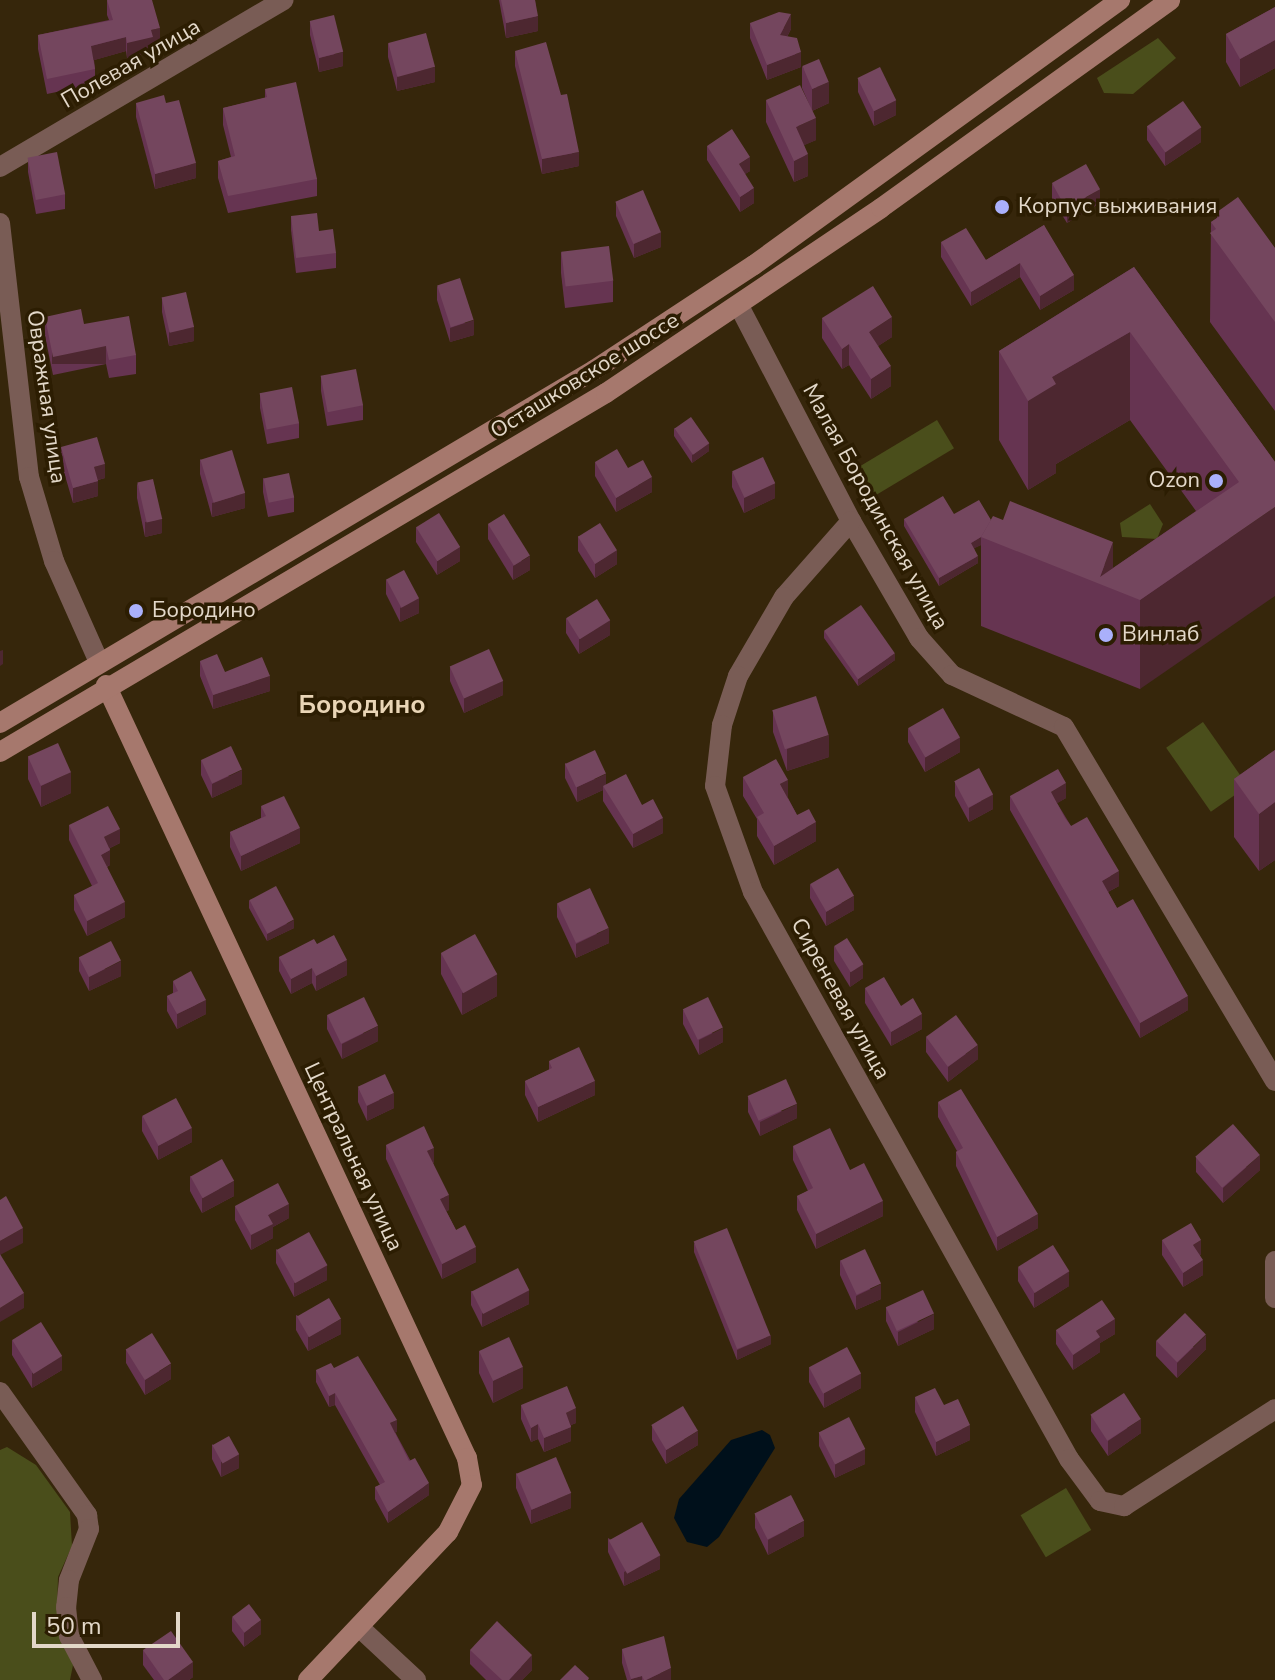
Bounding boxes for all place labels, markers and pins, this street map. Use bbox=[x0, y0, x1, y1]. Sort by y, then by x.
place label: Корпус выживания bbox=[1018, 194, 1217, 220]
marker: Корпус выживания bbox=[993, 198, 1011, 216]
place label: Ozon bbox=[1148, 468, 1200, 494]
marker: Ozon bbox=[1207, 472, 1225, 490]
place label: Бородино bbox=[152, 598, 256, 624]
marker: Бородино bbox=[127, 602, 145, 620]
place label: Винлаб bbox=[1122, 622, 1200, 648]
marker: Винлаб bbox=[1097, 626, 1115, 644]

